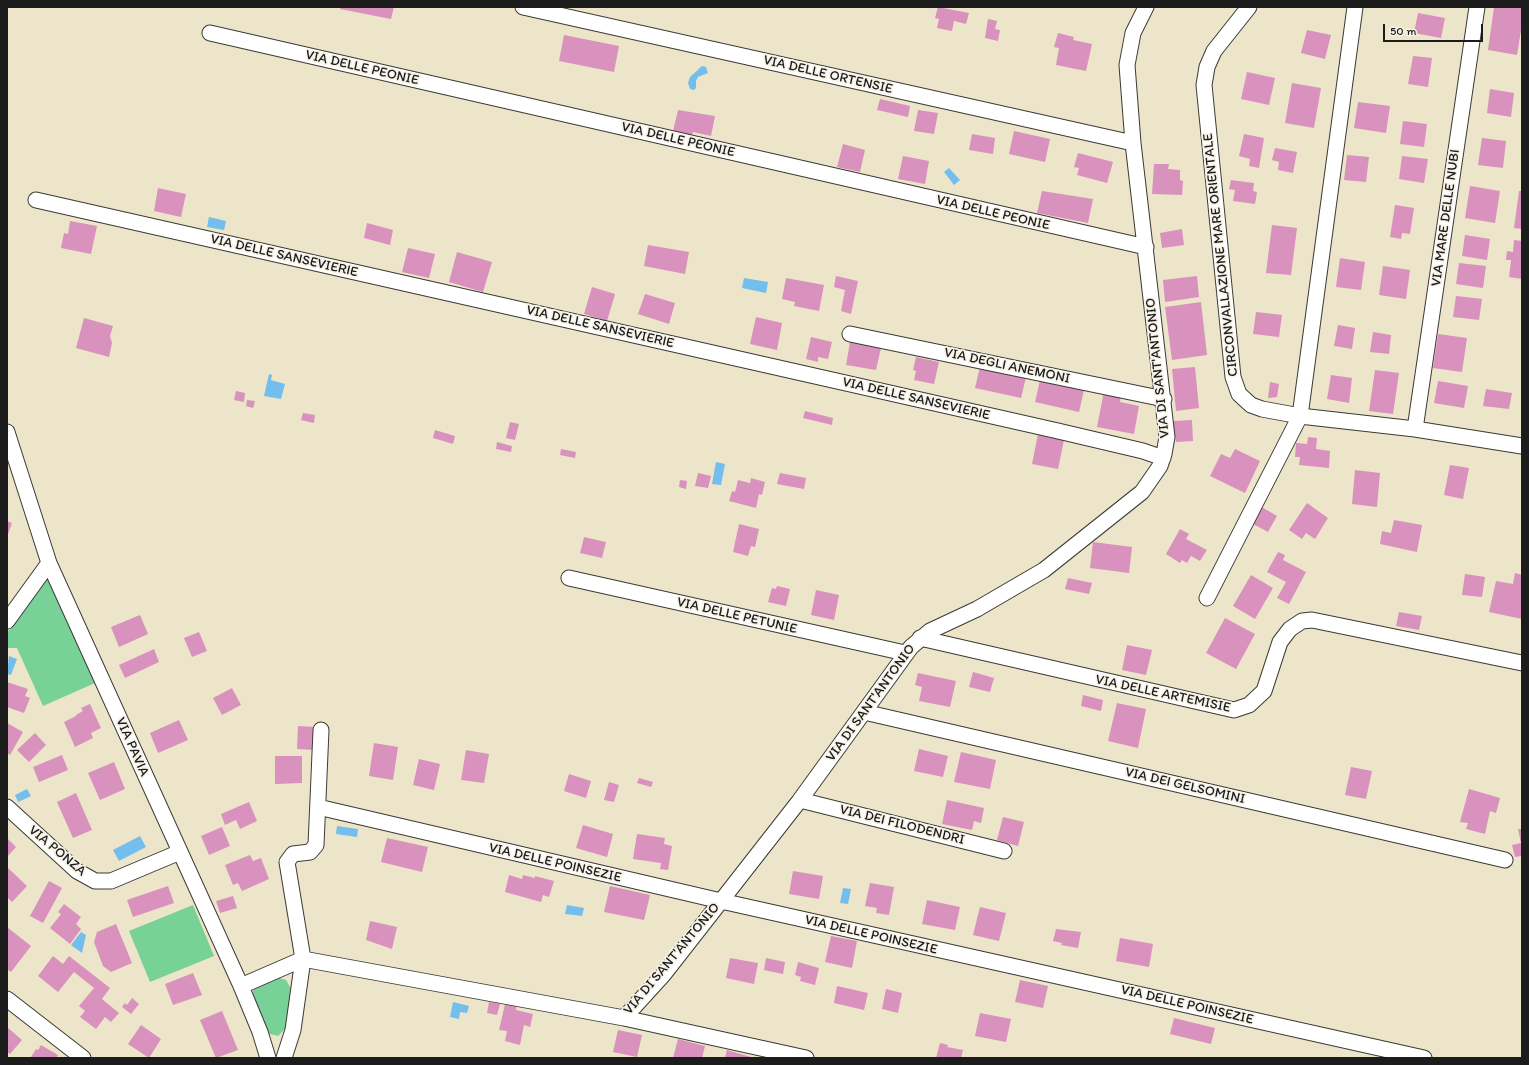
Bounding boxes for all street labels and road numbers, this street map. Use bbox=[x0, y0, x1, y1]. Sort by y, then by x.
street label: VIA DELLE PEONIE bbox=[304, 47, 420, 89]
street label: VIA DELLE ORTENSIE bbox=[762, 52, 894, 98]
street label: VIA DELLE PEONIE bbox=[620, 119, 736, 161]
street label: CIRCONVALLAZIONE MARE ORIENTALE bbox=[1200, 132, 1242, 378]
street label: VIA MARE DELLE NUBI bbox=[1428, 148, 1464, 288]
street label: VIA DELLE PEONIE bbox=[935, 192, 1051, 234]
street label: VIA DELLE SANSEVIERIE bbox=[209, 231, 359, 281]
street label: VIA DI SANT'ANTONIO bbox=[1142, 297, 1174, 439]
street label: VIA DELLE SANSEVIERIE bbox=[525, 302, 675, 352]
street label: VIA DEGLI ANEMONI bbox=[942, 344, 1072, 388]
street label: VIA DELLE SANSEVIERIE bbox=[841, 374, 991, 424]
street label: VIA DELLE PETUNIE bbox=[675, 594, 799, 638]
street label: VIA DI SANT'ANTONIO bbox=[823, 641, 919, 765]
street label: VIA DELLE ARTEMISIE bbox=[1094, 671, 1232, 717]
street label: VIA PAVIA bbox=[112, 715, 152, 779]
street label: VIA DEI GELSOMINI bbox=[1123, 764, 1247, 808]
street label: VIA DEI FILODENDRI bbox=[838, 801, 966, 849]
street label: VIA PONZA bbox=[25, 822, 89, 880]
street label: VIA DELLE POINSEZIE bbox=[487, 840, 623, 886]
street label: VIA DI SANT'ANTONIO bbox=[620, 900, 724, 1018]
street label: VIA DELLE POINSEZIE bbox=[803, 912, 939, 958]
street label: VIA DELLE POINSEZIE bbox=[1119, 982, 1255, 1028]

